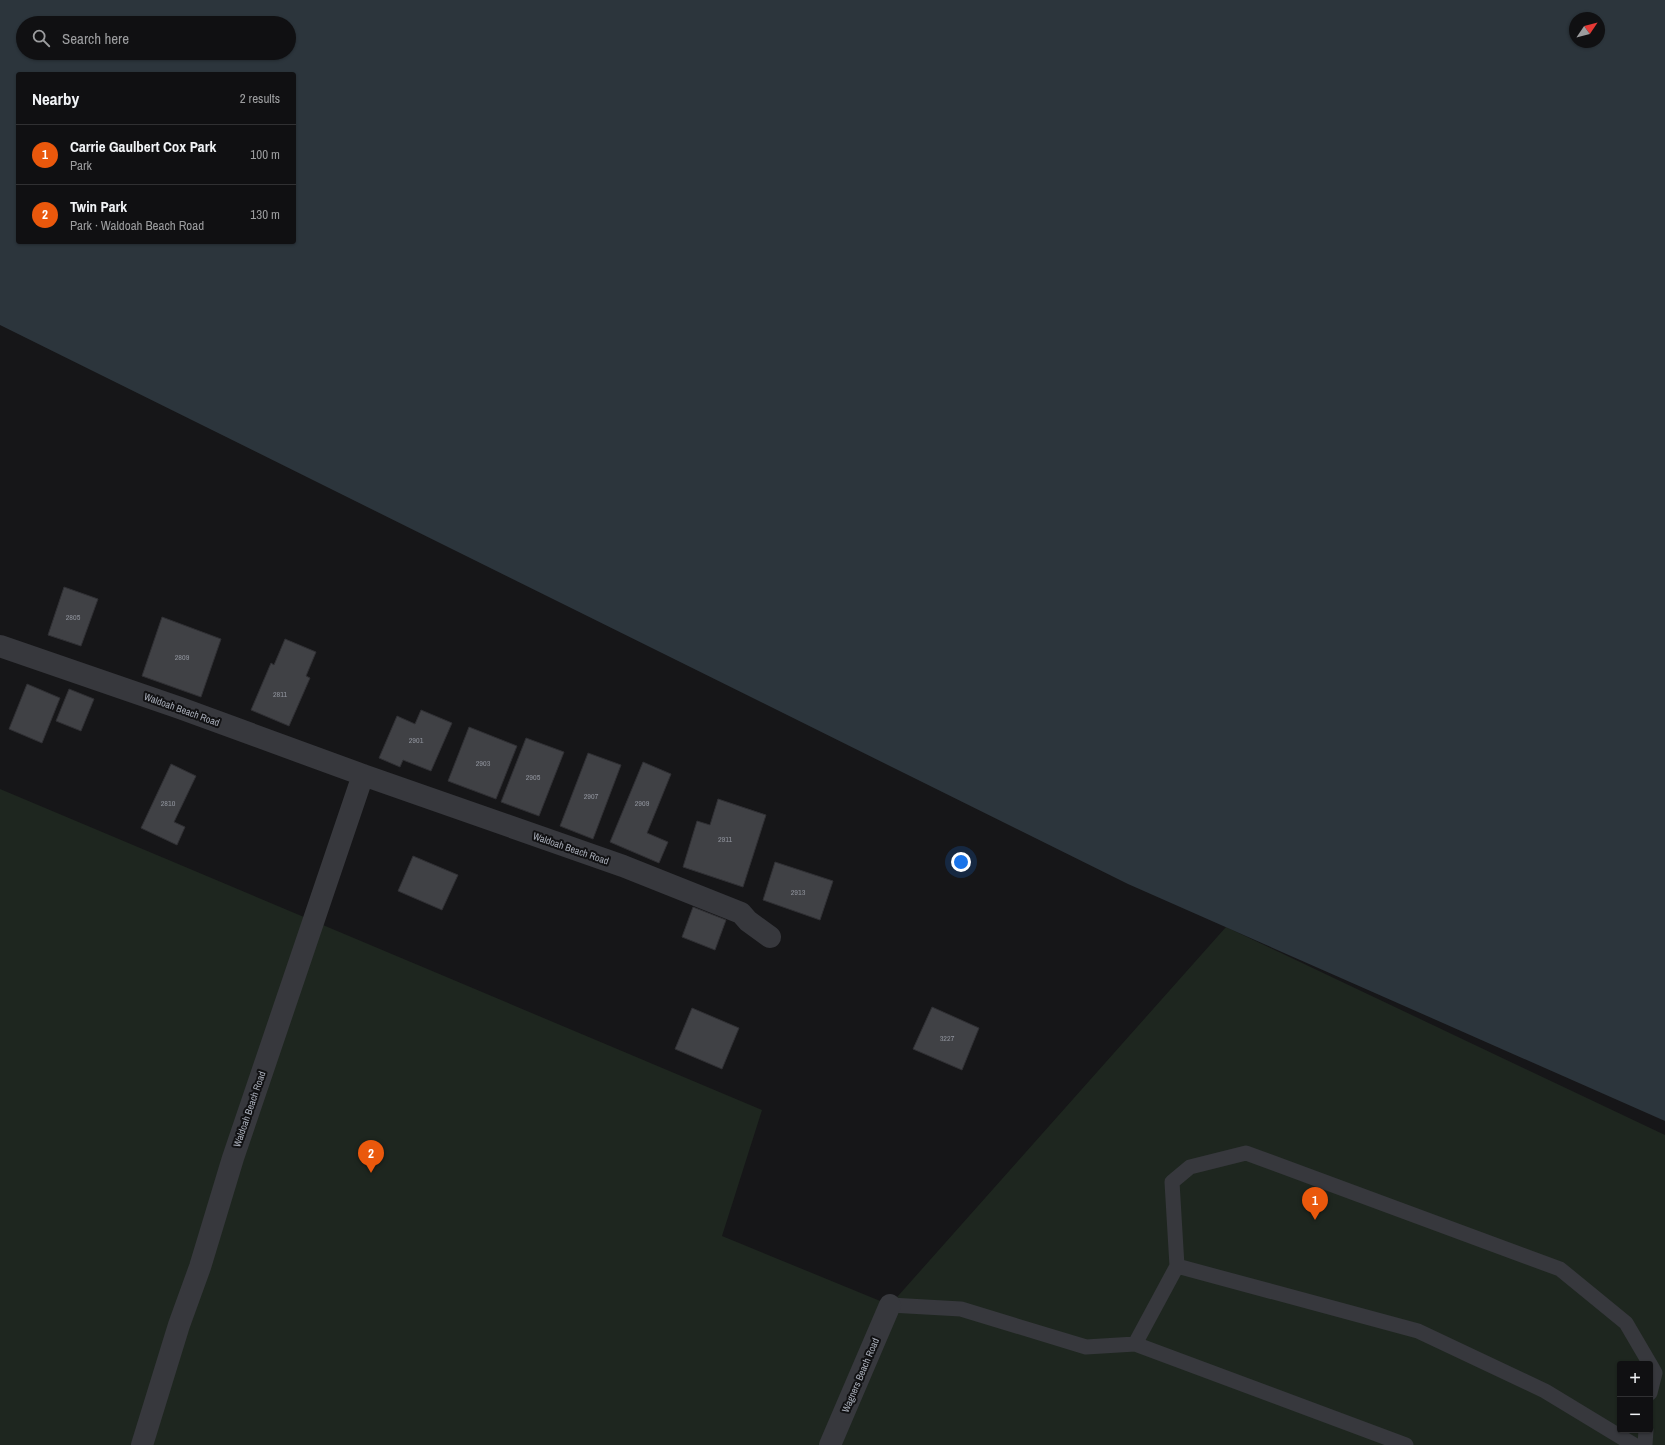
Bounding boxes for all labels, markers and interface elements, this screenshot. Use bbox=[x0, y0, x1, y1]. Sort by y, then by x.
north arrow bbox=[1569, 12, 1605, 48]
search box bbox=[16, 16, 296, 60]
icon: search bbox=[30, 27, 52, 49]
text: Search here bbox=[62, 28, 129, 49]
text: Nearby bbox=[32, 87, 79, 110]
text: 2 results bbox=[240, 90, 280, 107]
text: Carrie Gaulbert Cox Park bbox=[70, 136, 216, 157]
text: 1 bbox=[42, 146, 48, 163]
text: 100 m bbox=[250, 146, 280, 163]
text: Park bbox=[70, 157, 92, 174]
text: Twin Park bbox=[70, 196, 127, 217]
text: 2 bbox=[42, 206, 48, 223]
text: 130 m bbox=[250, 206, 280, 223]
text: Park · Waldoah Beach Road bbox=[70, 217, 204, 234]
house number: 2805 bbox=[66, 612, 81, 622]
house number: 2809 bbox=[175, 652, 190, 662]
house number: 2811 bbox=[273, 689, 287, 699]
street label: Waldoah Beach Road bbox=[142, 690, 221, 729]
house number: 2901 bbox=[409, 735, 424, 745]
house number: 2903 bbox=[476, 758, 491, 768]
house number: 2905 bbox=[526, 772, 541, 782]
house number: 2907 bbox=[584, 791, 599, 801]
house number: 2810 bbox=[161, 798, 176, 808]
house number: 2909 bbox=[635, 798, 650, 808]
street label: Waldoah Beach Road bbox=[531, 829, 611, 868]
house number: 2911 bbox=[718, 834, 732, 844]
your location bbox=[951, 852, 971, 872]
house number: 2913 bbox=[791, 887, 806, 897]
house number: 3227 bbox=[940, 1033, 955, 1043]
street label: Waldoah Beach Road bbox=[230, 1069, 269, 1149]
pin: 2 bbox=[358, 1140, 384, 1173]
pin: 1 bbox=[1302, 1187, 1328, 1220]
street label: Wagners Beach Road bbox=[839, 1336, 882, 1415]
map controls bbox=[1617, 1361, 1653, 1433]
button: + bbox=[1617, 1361, 1653, 1397]
button: − bbox=[1617, 1397, 1653, 1433]

